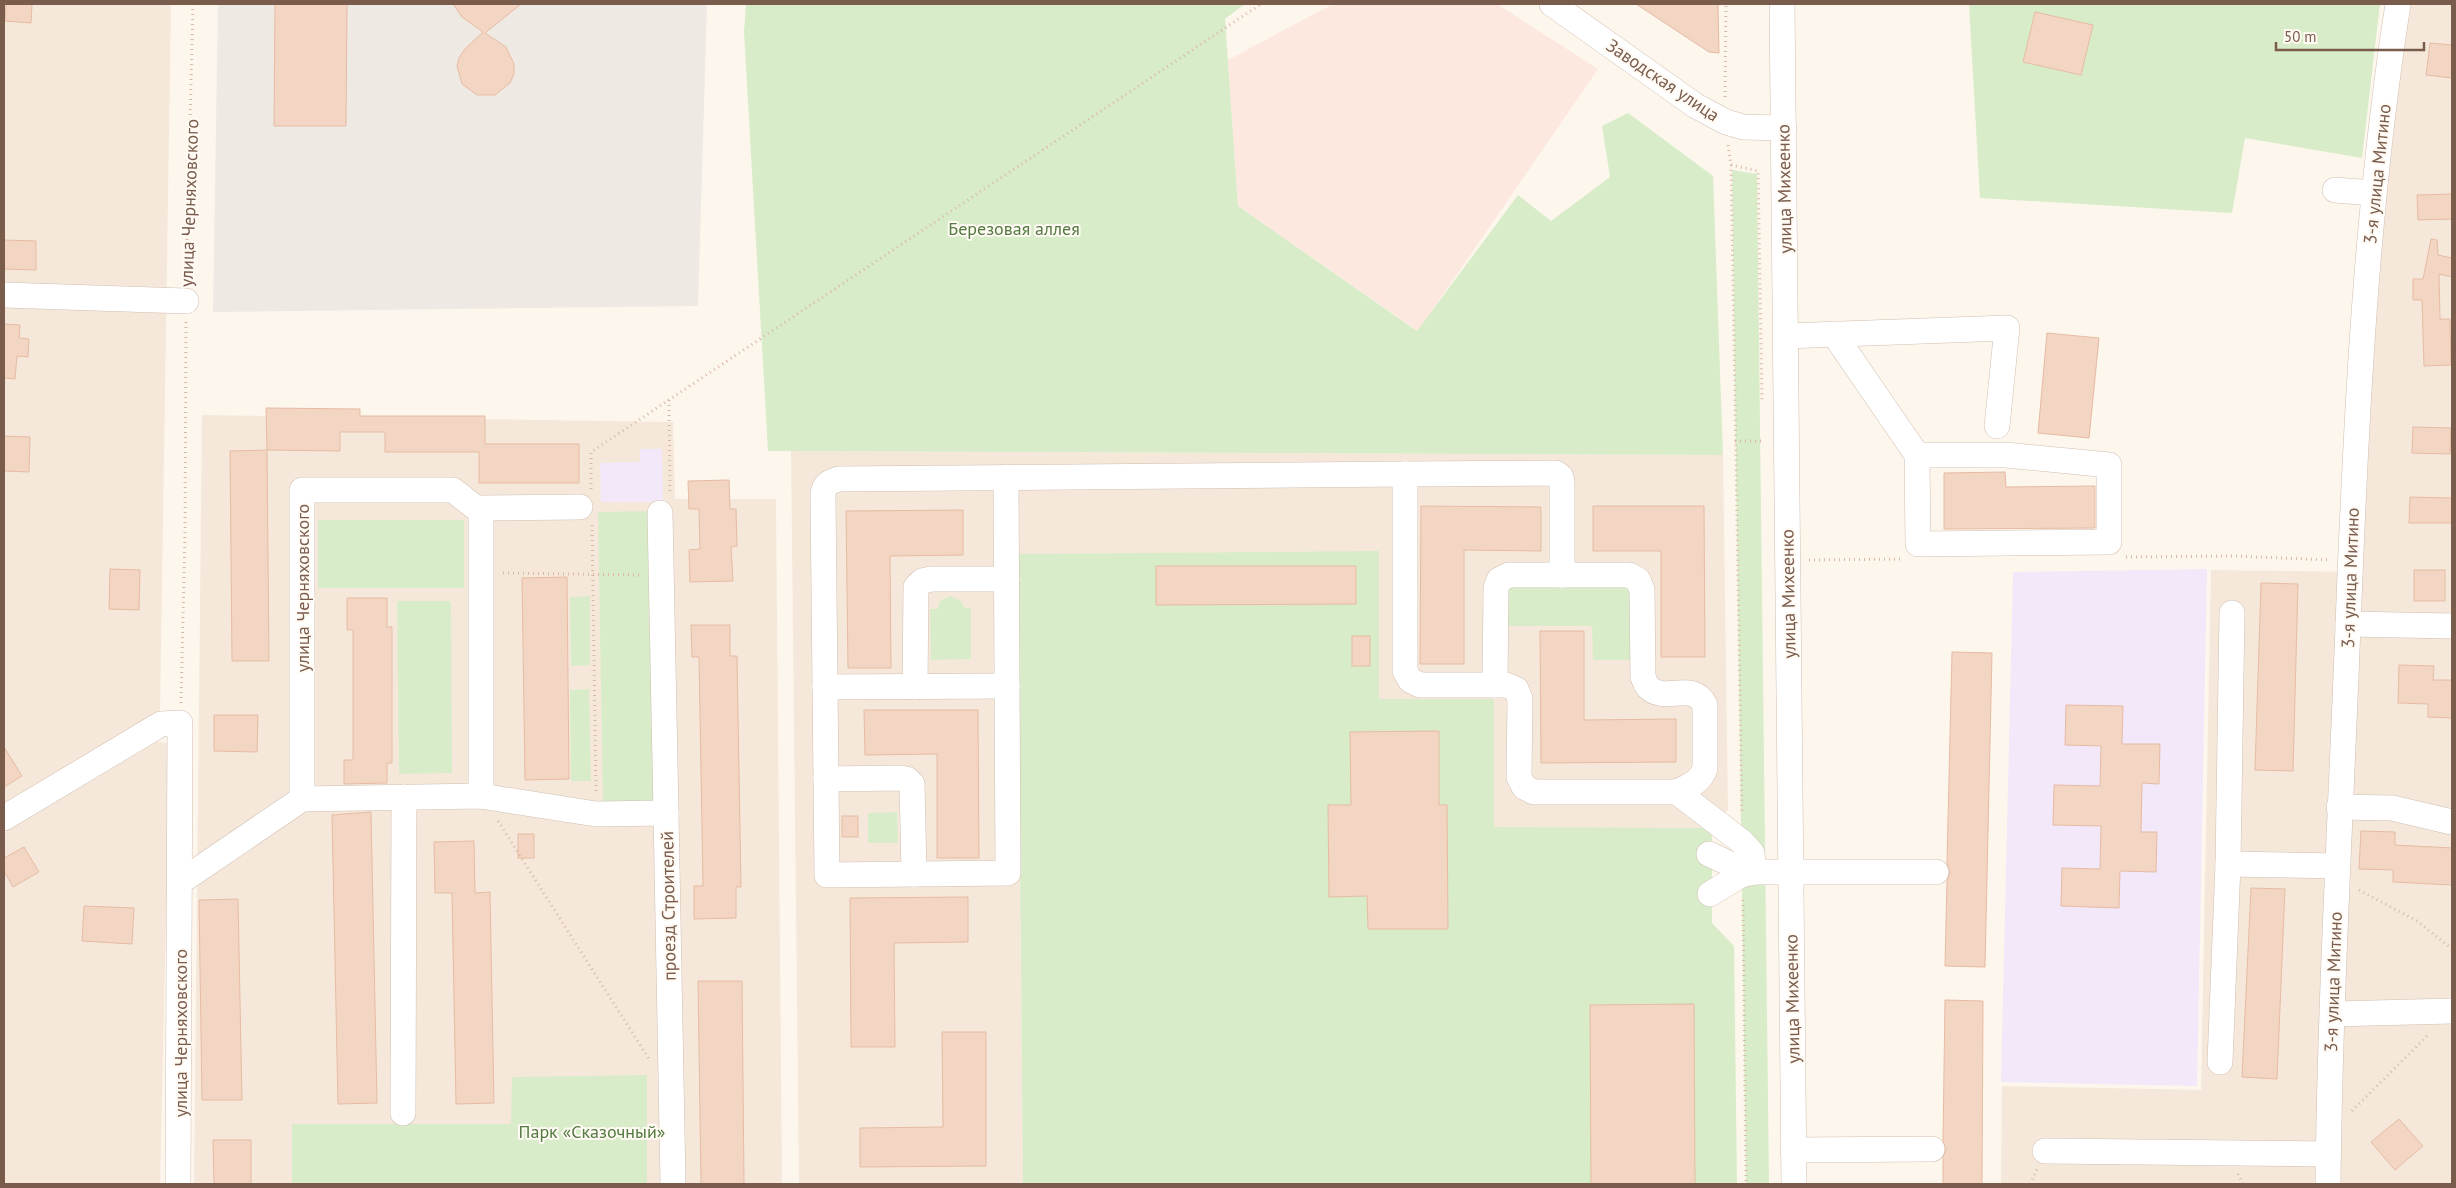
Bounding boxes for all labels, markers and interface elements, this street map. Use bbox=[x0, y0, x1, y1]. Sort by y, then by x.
scale bar bbox=[2276, 20, 2424, 52]
text: 50 m bbox=[2284, 27, 2317, 46]
street label: Заводская улица bbox=[1602, 34, 1724, 126]
street label: 3-я улица Митино bbox=[2358, 103, 2396, 245]
street label: улица Черняховского bbox=[175, 118, 203, 288]
street label: улица Михеенко bbox=[1771, 124, 1797, 254]
park label: Березовая аллея bbox=[948, 217, 1080, 240]
street label: улица Черняховского bbox=[291, 504, 314, 672]
street label: 3-я улица Митино bbox=[2336, 507, 2364, 649]
street label: улица Михеенко bbox=[1775, 529, 1801, 659]
street label: проезд Строителей bbox=[655, 831, 681, 981]
street label: 3-я улица Митино bbox=[2319, 911, 2347, 1053]
street label: улица Михеенко bbox=[1779, 934, 1805, 1064]
street label: улица Черняховского bbox=[169, 949, 192, 1117]
park label: Парк «Сказочный» bbox=[519, 1120, 665, 1143]

